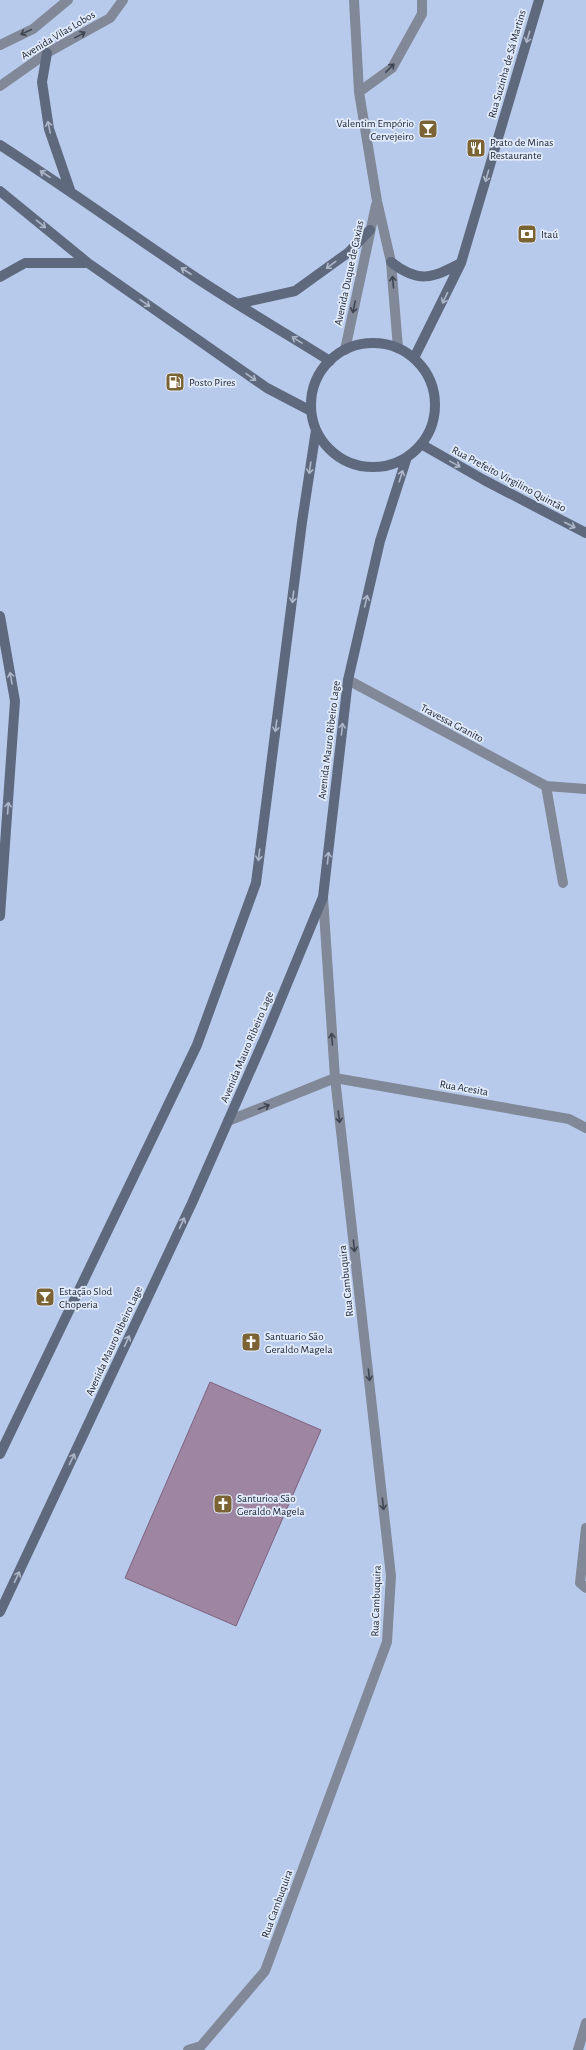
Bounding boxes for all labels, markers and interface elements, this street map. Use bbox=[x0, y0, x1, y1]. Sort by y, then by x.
street label: Avenida Vilas Lobos bbox=[19, 9, 97, 61]
street label: Rua Suzinha de Sá Martins bbox=[486, 9, 528, 119]
one-way arrow bbox=[20, 29, 32, 36]
one-way arrow bbox=[74, 30, 86, 38]
one-way arrow bbox=[524, 31, 531, 44]
one-way arrow bbox=[385, 63, 394, 73]
place label: Valentim Empório Cervejeiro bbox=[337, 118, 414, 142]
bar icon: Valentim Empório Cervejeiro bbox=[417, 118, 439, 140]
one-way arrow bbox=[44, 121, 52, 134]
restaurant icon: Prato de Minas Restaurante bbox=[465, 137, 487, 159]
place label: Prato de Minas Restaurante bbox=[490, 137, 553, 161]
one-way arrow bbox=[483, 169, 490, 182]
one-way arrow bbox=[40, 170, 51, 178]
street label: Avenida Duque de Caxias bbox=[332, 219, 366, 327]
one-way arrow bbox=[36, 220, 46, 229]
bank icon: Itaú bbox=[516, 223, 538, 245]
place label: Itaú bbox=[541, 229, 558, 240]
one-way arrow bbox=[325, 261, 336, 269]
one-way arrow bbox=[180, 267, 192, 275]
one-way arrow bbox=[389, 276, 397, 289]
one-way arrow bbox=[441, 292, 448, 304]
one-way arrow bbox=[139, 299, 150, 307]
one-way arrow bbox=[349, 300, 357, 313]
one-way arrow bbox=[292, 336, 303, 344]
fuel station icon: Posto Pires bbox=[164, 371, 186, 393]
one-way arrow bbox=[245, 373, 256, 381]
place label: Posto Pires bbox=[189, 377, 235, 388]
street label: Rua Prefeito Virgilino Quintão bbox=[450, 444, 568, 514]
one-way arrow bbox=[449, 460, 461, 468]
one-way arrow bbox=[306, 461, 314, 474]
one-way arrow bbox=[398, 470, 405, 483]
one-way arrow bbox=[563, 521, 575, 529]
one-way arrow bbox=[289, 590, 296, 603]
one-way arrow bbox=[362, 595, 370, 608]
one-way arrow bbox=[7, 672, 15, 685]
street label: Avenida Mauro Ribeiro Lage bbox=[316, 680, 342, 800]
street label: Travessa Granito bbox=[419, 702, 485, 744]
one-way arrow bbox=[272, 719, 280, 732]
one-way arrow bbox=[338, 723, 346, 736]
one-way arrow bbox=[4, 801, 11, 814]
one-way arrow bbox=[255, 848, 263, 861]
one-way arrow bbox=[324, 852, 331, 865]
street label: Avenida Mauro Ribeiro Lage bbox=[219, 990, 275, 1104]
one-way arrow bbox=[329, 1033, 336, 1046]
street label: Rua Acesita bbox=[439, 1078, 489, 1098]
one-way arrow bbox=[258, 1102, 270, 1110]
one-way arrow bbox=[335, 1110, 343, 1123]
one-way arrow bbox=[179, 1218, 186, 1230]
one-way arrow bbox=[350, 1239, 358, 1252]
street label: Rua Cambuquira bbox=[337, 1245, 355, 1317]
street label: Avenida Mauro Ribeiro Lage bbox=[84, 1284, 144, 1398]
bar icon: Estação Slod Choperia bbox=[34, 1286, 56, 1308]
place label: Estação Slod Choperia bbox=[59, 1286, 113, 1310]
church icon: Santuario São Geraldo Magela bbox=[240, 1331, 262, 1353]
place label: Santuario São Geraldo Magela bbox=[265, 1331, 333, 1355]
one-way arrow bbox=[124, 1335, 131, 1347]
one-way arrow bbox=[365, 1368, 373, 1381]
one-way arrow bbox=[69, 1453, 76, 1465]
church icon: Santurioa São Geraldo Magela bbox=[212, 1493, 234, 1515]
place label: Santurioa São Geraldo Magela bbox=[237, 1493, 305, 1517]
one-way arrow bbox=[380, 1498, 387, 1511]
street label: Rua Cambuquira bbox=[369, 1565, 383, 1637]
one-way arrow bbox=[14, 1571, 21, 1583]
street label: Rua Cambuquira bbox=[260, 1869, 294, 1939]

